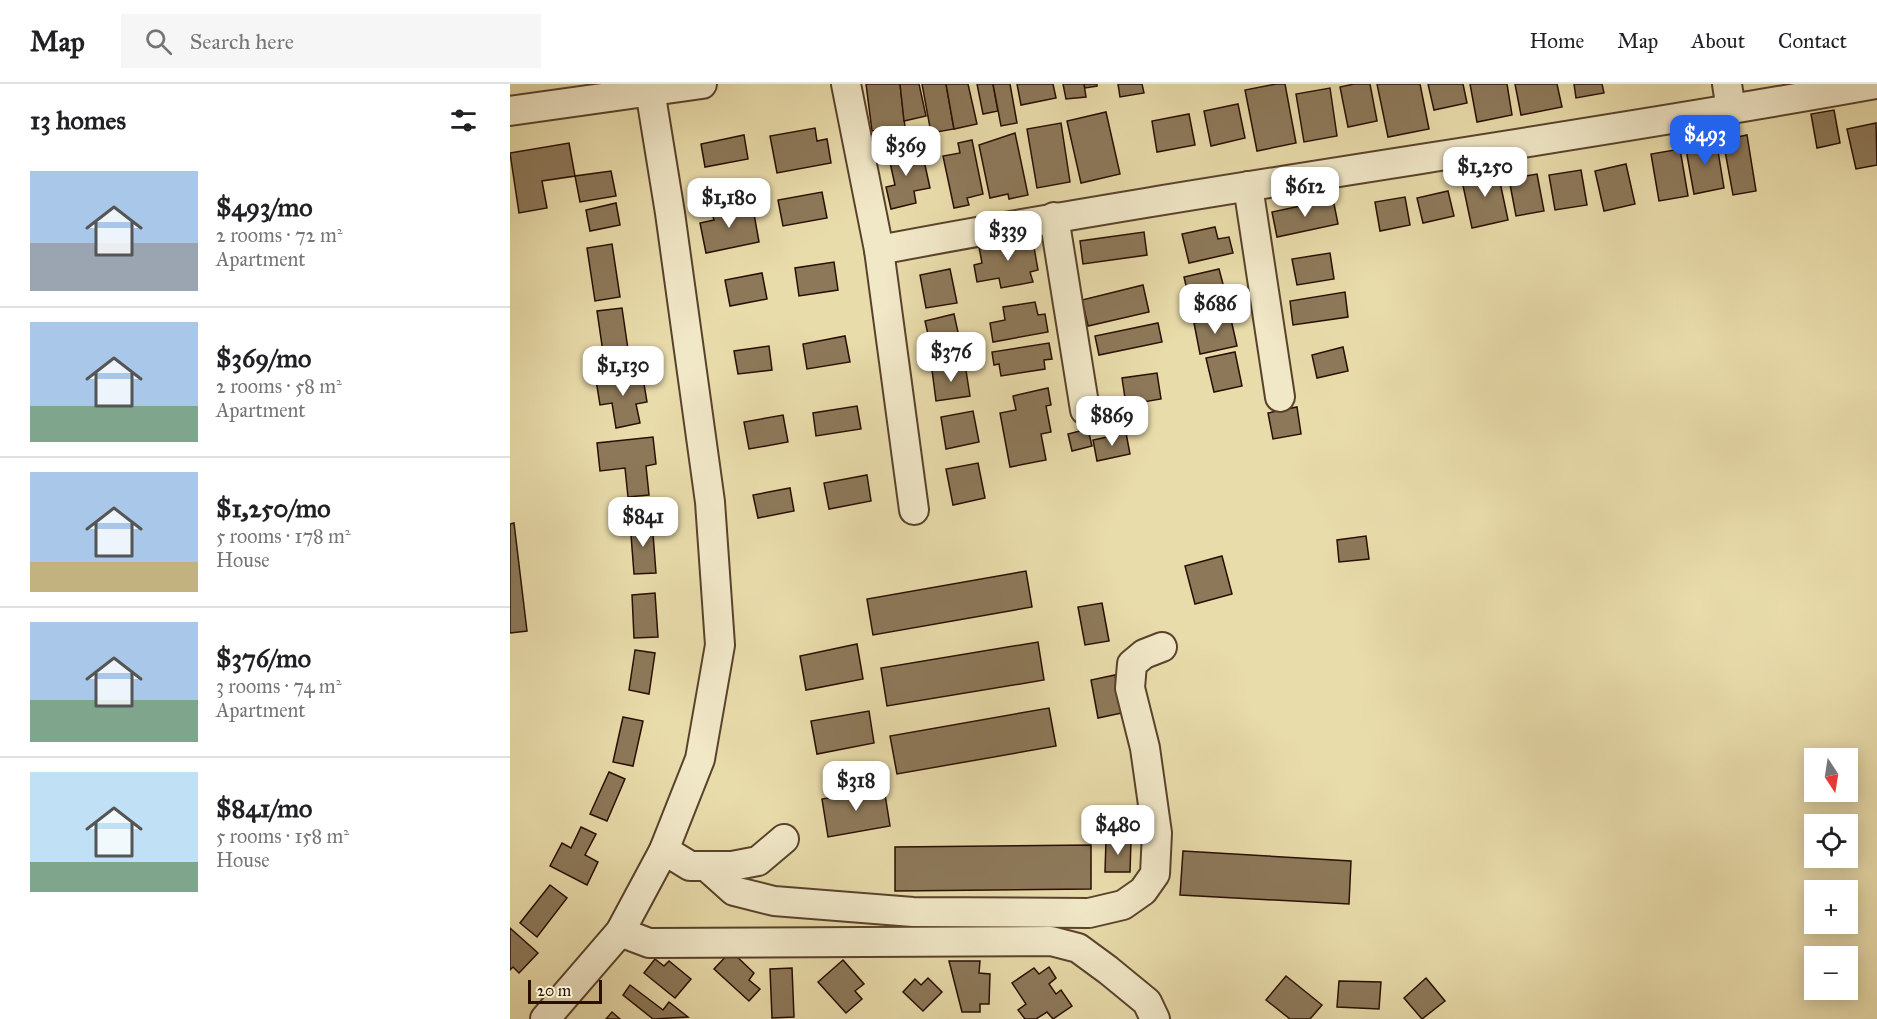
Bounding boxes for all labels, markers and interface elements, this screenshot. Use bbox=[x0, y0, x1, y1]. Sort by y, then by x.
search box bbox=[121, 14, 541, 68]
text: Map bbox=[30, 24, 85, 59]
icon: search bbox=[142, 25, 175, 58]
text: Search here bbox=[190, 28, 294, 55]
text: Home bbox=[1529, 28, 1584, 54]
text: Map bbox=[1617, 28, 1658, 54]
text: About bbox=[1691, 28, 1745, 54]
text: Contact bbox=[1778, 28, 1847, 54]
text: 13 homes bbox=[30, 104, 126, 136]
icon: filters bbox=[447, 104, 480, 137]
pin: $493 bbox=[1669, 115, 1741, 166]
text: $493 bbox=[1684, 122, 1726, 146]
pin: $369 bbox=[870, 126, 942, 177]
text: $369 bbox=[886, 133, 927, 157]
pin: $1,250 bbox=[1436, 147, 1534, 198]
text: $1,250 bbox=[1457, 154, 1513, 178]
pin: $612 bbox=[1269, 167, 1341, 218]
text: $612 bbox=[1285, 174, 1325, 198]
pin: $1,180 bbox=[680, 178, 778, 229]
text: $1,180 bbox=[701, 185, 757, 209]
text: $493/mo bbox=[216, 191, 313, 223]
icon: home bbox=[78, 195, 150, 267]
pin: $339 bbox=[972, 211, 1044, 262]
text: $339 bbox=[989, 218, 1027, 242]
text: 2 rooms · 72 m² bbox=[216, 223, 343, 247]
text: Apartment bbox=[216, 247, 305, 271]
pin: $686 bbox=[1179, 284, 1251, 335]
text: $686 bbox=[1193, 291, 1237, 315]
pin: $376 bbox=[915, 332, 987, 383]
text: $376 bbox=[931, 339, 971, 363]
text: $369/mo bbox=[216, 342, 311, 374]
icon: home bbox=[78, 346, 150, 418]
pin: $1,130 bbox=[574, 346, 672, 397]
text: $1,130 bbox=[597, 353, 649, 377]
text: 2 rooms · 58 m² bbox=[216, 374, 342, 398]
pin: $869 bbox=[1076, 396, 1148, 447]
text: Apartment bbox=[216, 398, 305, 422]
text: $869 bbox=[1090, 403, 1134, 427]
text: $1,250/mo bbox=[216, 492, 331, 524]
icon: home bbox=[78, 496, 150, 568]
pin: $841 bbox=[607, 497, 679, 548]
text: $841 bbox=[622, 504, 664, 528]
text: 5 rooms · 178 m² bbox=[216, 524, 351, 548]
text: House bbox=[216, 548, 270, 572]
text: $376/mo bbox=[216, 642, 311, 674]
icon: home bbox=[78, 646, 150, 718]
text: 3 rooms · 74 m² bbox=[216, 674, 341, 698]
text: Apartment bbox=[216, 698, 305, 722]
north arrow bbox=[1804, 748, 1858, 802]
map controls bbox=[1804, 748, 1858, 1000]
pin: $318 bbox=[820, 761, 892, 812]
text: $318 bbox=[837, 768, 875, 792]
text: $841/mo bbox=[216, 792, 312, 824]
icon: home bbox=[78, 796, 150, 868]
pin: $480 bbox=[1082, 805, 1154, 856]
text: $480 bbox=[1095, 812, 1141, 836]
button: locate bbox=[1804, 814, 1858, 868]
text: 5 rooms · 158 m² bbox=[216, 824, 349, 848]
text: House bbox=[216, 848, 270, 872]
button: + bbox=[1804, 880, 1858, 934]
button: − bbox=[1804, 946, 1858, 1000]
scale bar bbox=[528, 977, 602, 1004]
text: 20 m bbox=[537, 981, 571, 1000]

